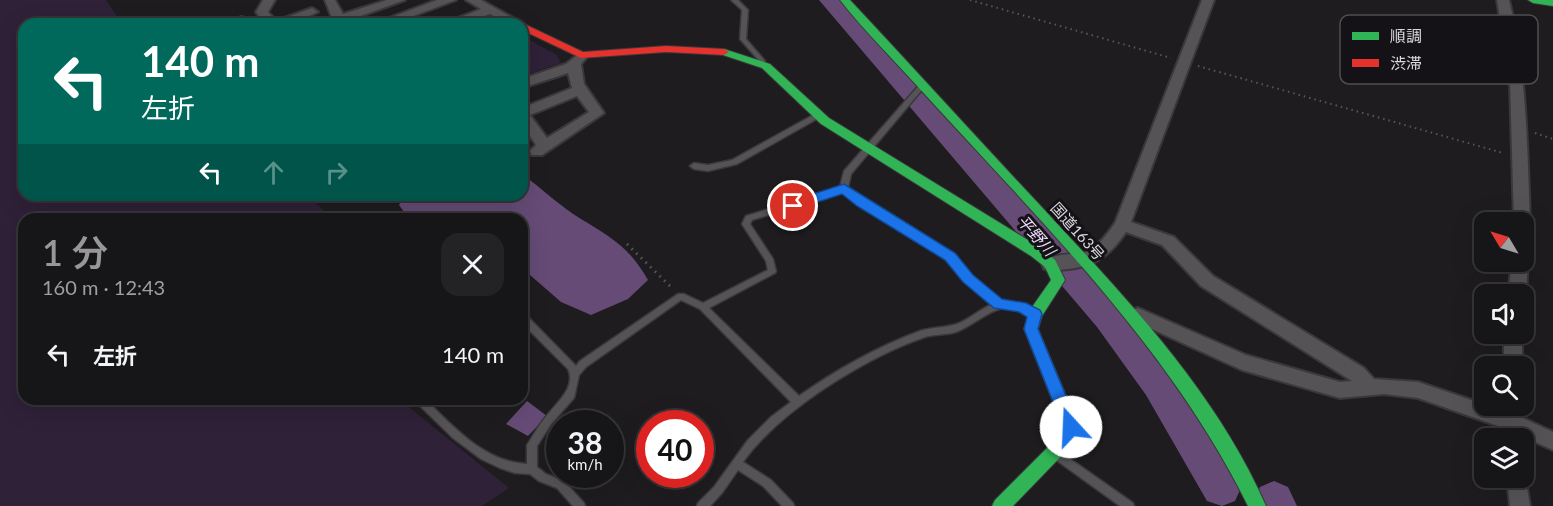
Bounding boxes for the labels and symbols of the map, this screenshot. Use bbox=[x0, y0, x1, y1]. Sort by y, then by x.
legend bbox=[1340, 15, 1538, 84]
text: 順調 bbox=[1390, 26, 1422, 45]
text: 渋滞 bbox=[1390, 53, 1422, 72]
pin bbox=[767, 180, 818, 231]
street label: 国道163号 bbox=[1048, 199, 1108, 263]
water label: 平野川 bbox=[1014, 211, 1061, 261]
north arrow bbox=[1474, 212, 1534, 272]
position arrow bbox=[1039, 395, 1103, 459]
speed limit sign: 40 bbox=[636, 410, 714, 488]

